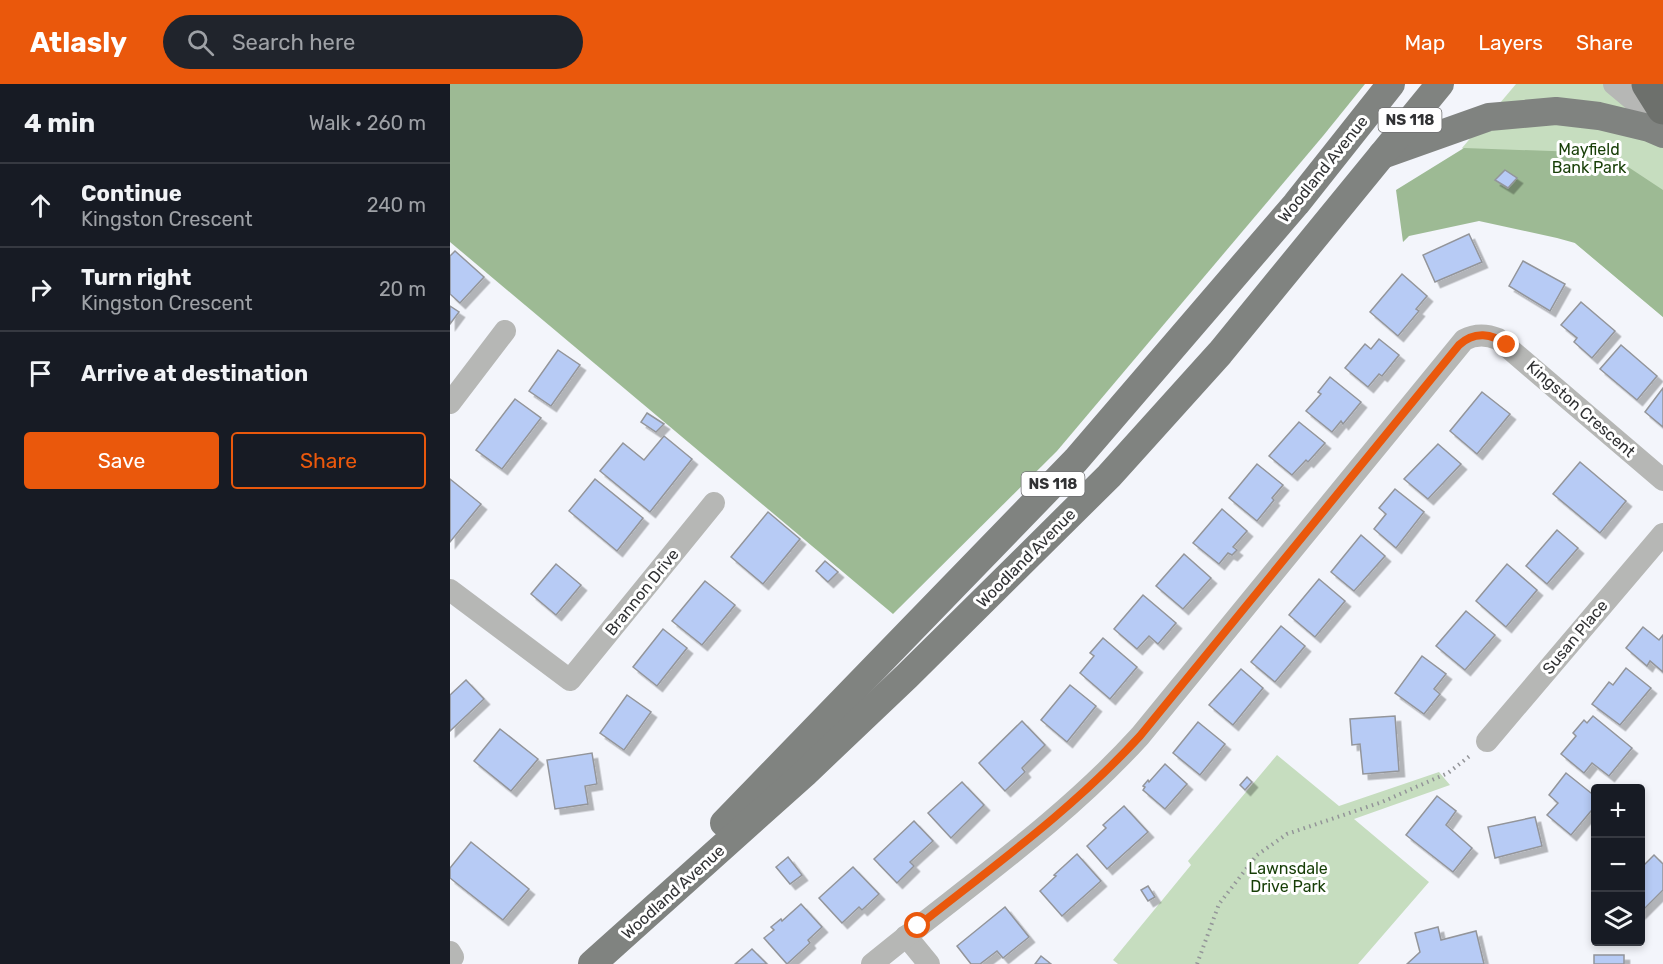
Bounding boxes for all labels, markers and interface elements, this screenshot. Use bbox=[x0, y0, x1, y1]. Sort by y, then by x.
search box bbox=[163, 15, 583, 69]
text: Atlasly bbox=[30, 26, 127, 59]
icon: search bbox=[184, 26, 217, 59]
text: Search here bbox=[232, 29, 355, 56]
text: Map bbox=[1404, 30, 1445, 55]
text: Layers bbox=[1478, 30, 1543, 55]
text: Share bbox=[1576, 30, 1633, 55]
text: 4 min bbox=[24, 108, 95, 139]
road number: NS 118 bbox=[1378, 108, 1442, 132]
text: Walk · 260 m bbox=[309, 111, 426, 135]
street label: Woodland Avenue bbox=[1274, 112, 1372, 226]
park label: Mayfield Bank Park bbox=[1552, 140, 1627, 177]
text: Continue bbox=[81, 180, 182, 207]
icon: ahead bbox=[24, 189, 57, 222]
text: 240 m bbox=[367, 193, 426, 217]
text: Kingston Crescent bbox=[81, 207, 253, 231]
text: Turn right bbox=[81, 264, 191, 291]
icon: right bbox=[24, 273, 57, 306]
text: 20 m bbox=[379, 277, 426, 301]
text: Kingston Crescent bbox=[81, 291, 253, 315]
route end bbox=[1493, 331, 1519, 357]
icon: arrive bbox=[24, 357, 57, 390]
street label: Kingston Crescent bbox=[1523, 357, 1639, 461]
text: Arrive at destination bbox=[81, 360, 308, 387]
button: Save bbox=[24, 432, 219, 489]
button: Share bbox=[231, 432, 426, 489]
road number: NS 118 bbox=[1022, 472, 1084, 496]
street label: Woodland Avenue bbox=[973, 505, 1079, 611]
street label: Brannon Drive bbox=[601, 545, 683, 639]
street label: Susan Place bbox=[1538, 596, 1612, 678]
map controls bbox=[1591, 784, 1645, 946]
button: + bbox=[1591, 784, 1645, 838]
button: − bbox=[1591, 838, 1645, 892]
street label: Woodland Avenue bbox=[618, 841, 728, 943]
park label: Lawnsdale Drive Park bbox=[1248, 859, 1328, 896]
button: layers bbox=[1591, 892, 1645, 946]
route start bbox=[904, 912, 930, 938]

